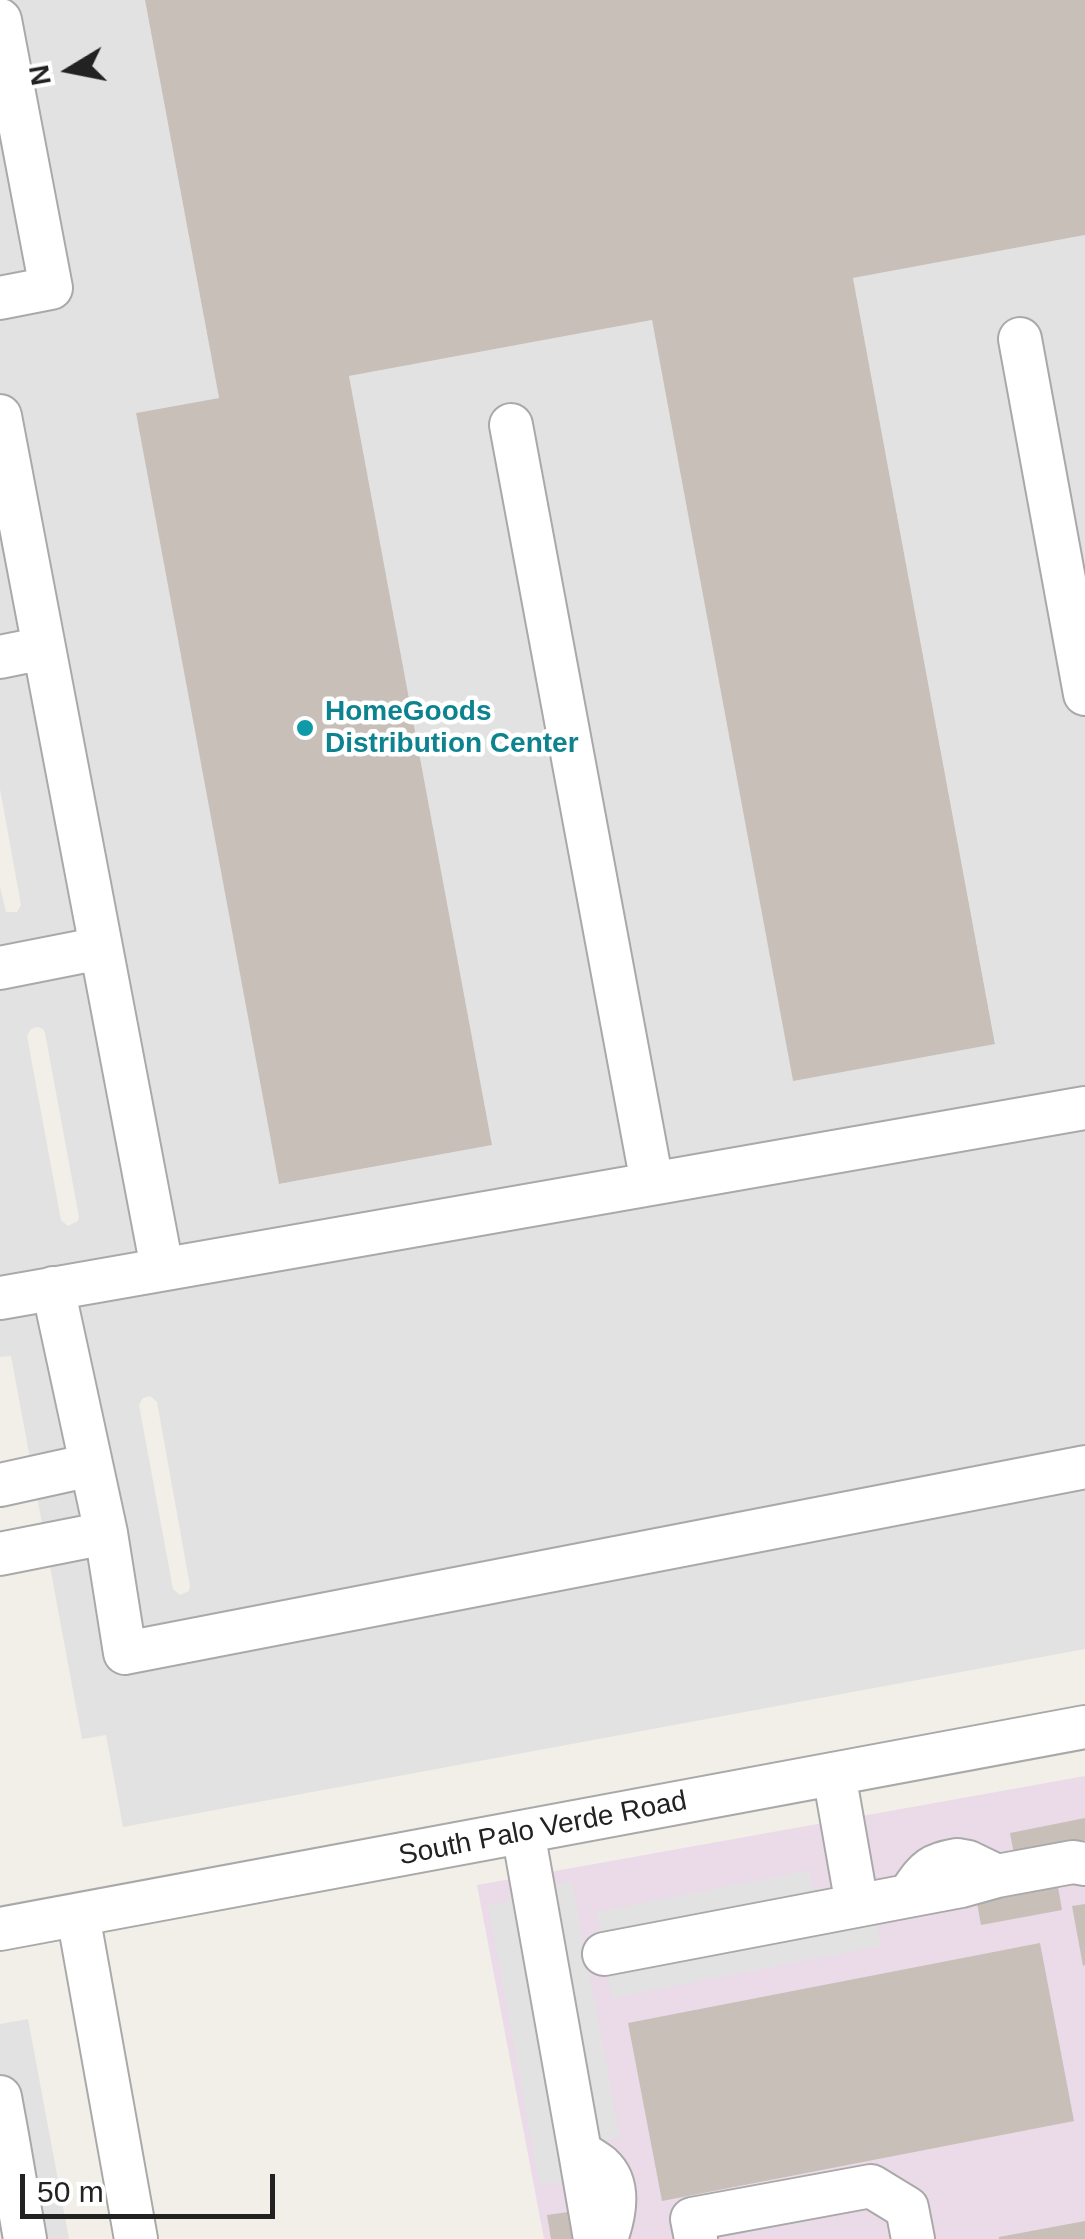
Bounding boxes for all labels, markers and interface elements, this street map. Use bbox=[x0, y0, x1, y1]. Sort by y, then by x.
north arrow bbox=[20, 20, 120, 120]
text: N bbox=[23, 63, 57, 88]
place label: HomeGoods Distribution Center bbox=[325, 695, 579, 761]
marker: HomeGoods Distribution Center bbox=[294, 717, 316, 739]
street label: South Palo Verde Road bbox=[396, 1785, 690, 1873]
scale bar bbox=[25, 2154, 280, 2216]
text: 50 m bbox=[37, 2175, 104, 2208]

